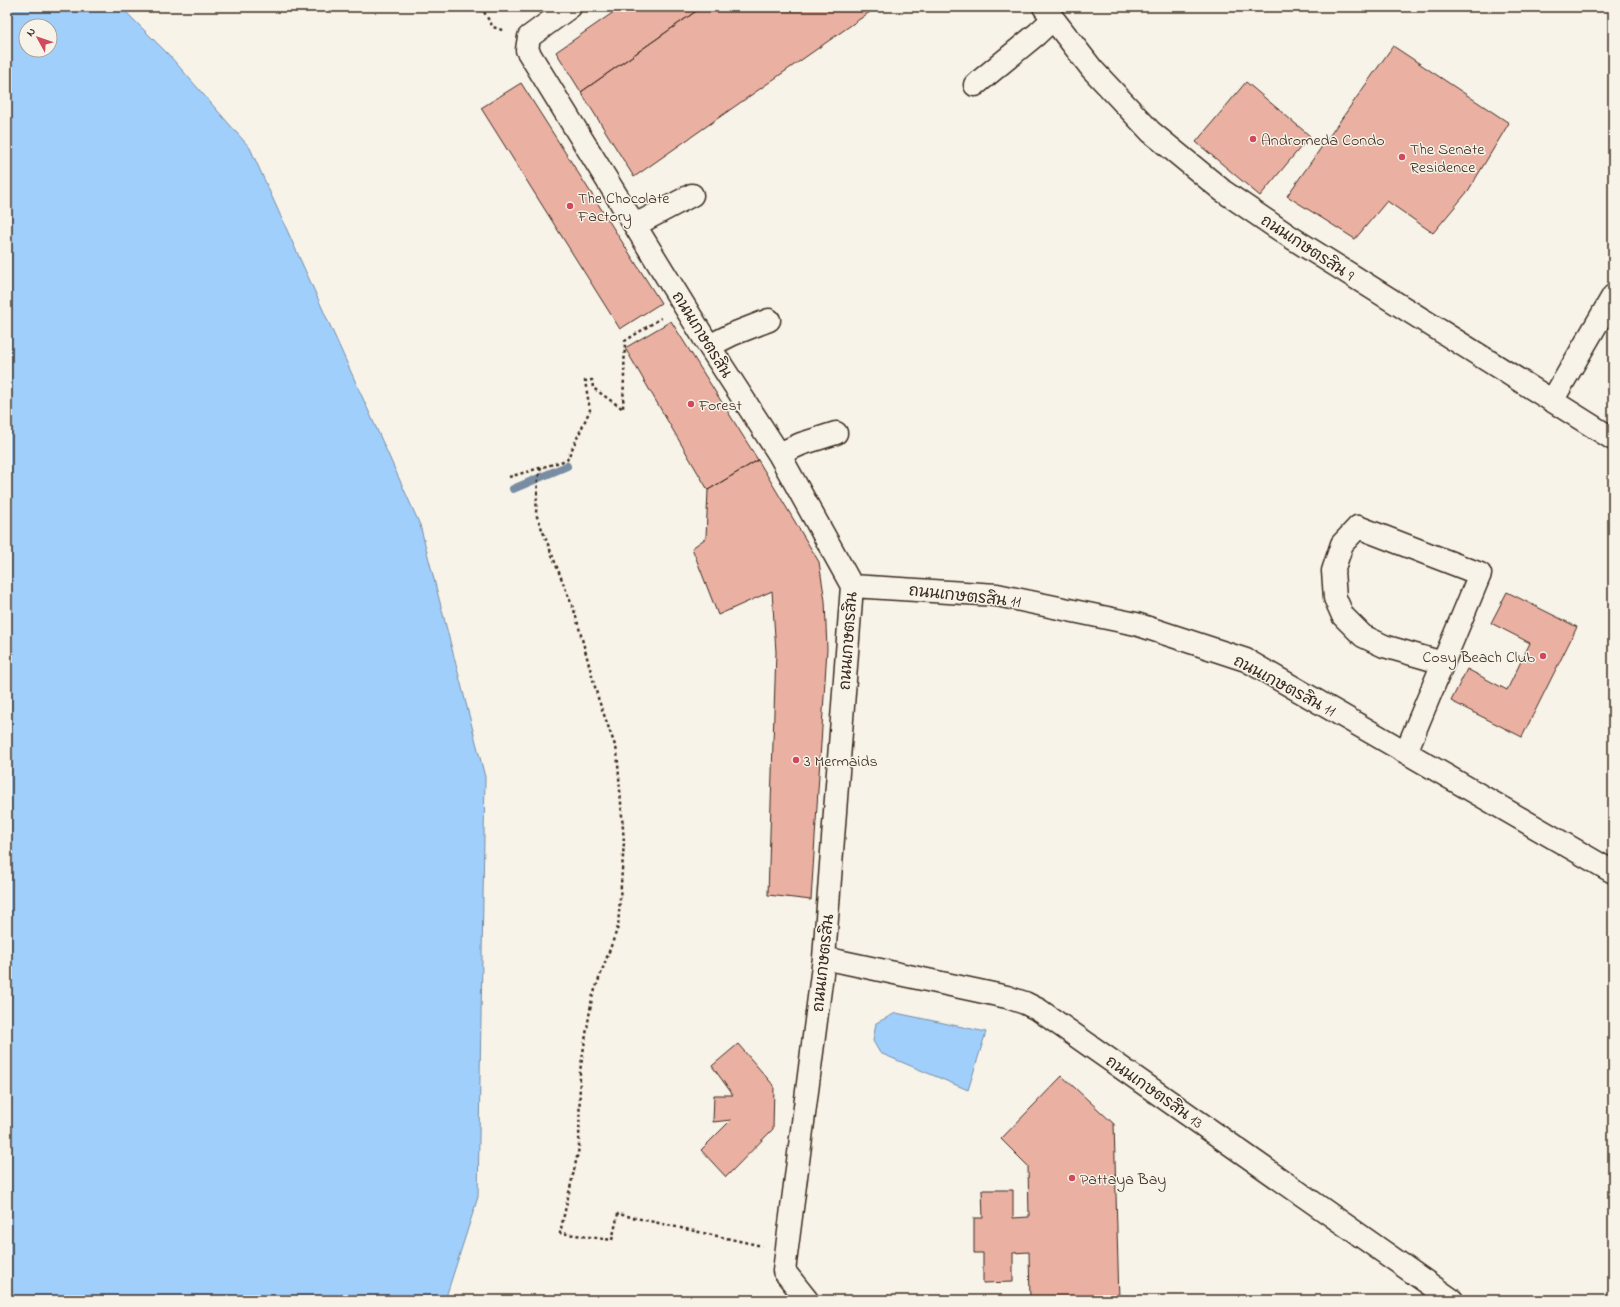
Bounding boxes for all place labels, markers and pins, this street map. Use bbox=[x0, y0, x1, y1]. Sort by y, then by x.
place label: Andromeda Condo bbox=[1261, 129, 1385, 153]
marker: Andromeda Condo bbox=[1248, 134, 1258, 144]
place label: The Senate Residence bbox=[1410, 138, 1485, 180]
marker: The Senate Residence bbox=[1397, 152, 1407, 162]
place label: The Chocolate Factory bbox=[577, 187, 670, 229]
marker: The Chocolate Factory bbox=[565, 201, 575, 211]
place label: Forest bbox=[698, 394, 743, 418]
marker: Forest bbox=[686, 399, 696, 409]
place label: Cosy Beach Club bbox=[1423, 646, 1536, 670]
marker: Cosy Beach Club bbox=[1538, 651, 1548, 661]
place label: 3 Mermaids bbox=[804, 750, 878, 774]
marker: 3 Mermaids bbox=[791, 755, 801, 765]
place label: Pattaya Bay bbox=[1080, 1168, 1166, 1192]
marker: Pattaya Bay bbox=[1067, 1173, 1077, 1183]

